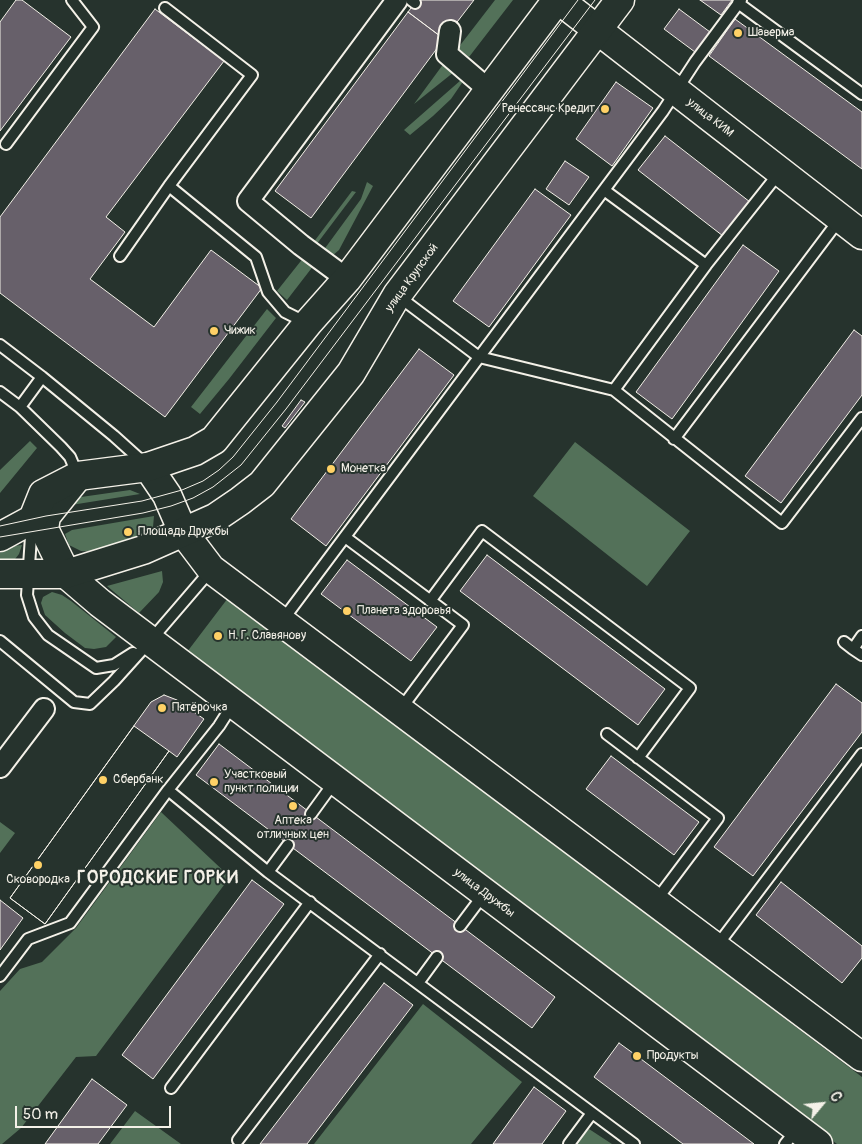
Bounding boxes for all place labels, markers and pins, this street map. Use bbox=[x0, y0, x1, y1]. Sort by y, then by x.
place label: Шаверма bbox=[748, 26, 794, 40]
marker: Шаверма bbox=[732, 27, 744, 39]
place label: Ренессанс Кредит bbox=[502, 102, 595, 116]
marker: Ренессанс Кредит bbox=[599, 103, 611, 115]
place label: Чижик bbox=[224, 324, 256, 338]
marker: Чижик bbox=[208, 325, 220, 337]
place label: Монетка bbox=[341, 462, 386, 476]
marker: Монетка bbox=[325, 463, 337, 475]
place label: Площадь Дружбы bbox=[138, 525, 229, 539]
marker: Площадь Дружбы bbox=[122, 526, 134, 538]
place label: Планета здоровья bbox=[357, 604, 451, 618]
marker: Планета здоровья bbox=[341, 605, 353, 617]
place label: Н. Г. Славянову bbox=[228, 629, 306, 643]
marker: Н. Г. Славянову bbox=[212, 630, 224, 642]
place label: Пятёрочка bbox=[172, 701, 227, 715]
marker: Пятёрочка bbox=[156, 702, 168, 714]
place label: Участковый пункт полиции bbox=[224, 768, 298, 796]
place label: Сбербанк bbox=[113, 773, 164, 787]
marker: Сбербанк bbox=[97, 774, 109, 786]
marker: Участковый пункт полиции bbox=[208, 776, 220, 788]
marker: Аптека отличных цен bbox=[287, 800, 299, 812]
place label: Аптека отличных цен bbox=[257, 814, 329, 842]
marker: Сковородка bbox=[32, 859, 44, 871]
place label: Сковородка bbox=[6, 873, 70, 887]
place label: Продукты bbox=[647, 1049, 699, 1063]
marker: Продукты bbox=[631, 1050, 643, 1062]

